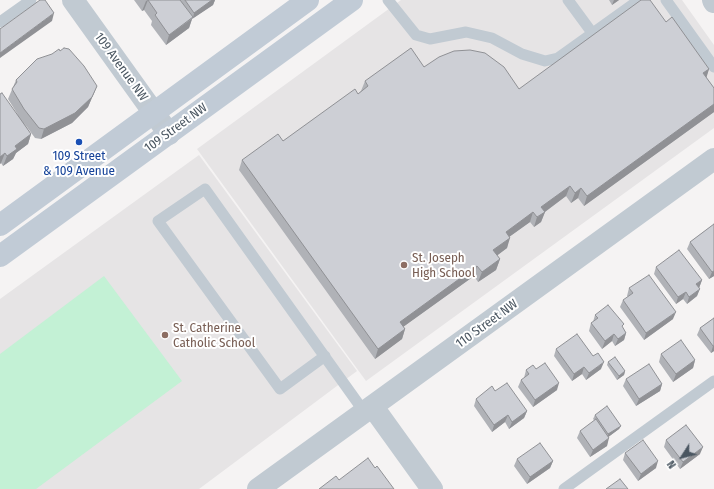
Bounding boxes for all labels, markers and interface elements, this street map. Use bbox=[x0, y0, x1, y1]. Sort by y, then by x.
street label: 109 Avenue NW bbox=[91, 30, 151, 104]
street label: 109 Street NW bbox=[142, 100, 210, 156]
marker: 109 Street & 109 Avenue bbox=[74, 137, 84, 147]
place label: 109 Street & 109 Avenue bbox=[43, 148, 115, 179]
place label: St. Joseph High School bbox=[412, 250, 475, 281]
marker: St. Joseph High School bbox=[399, 260, 409, 270]
street label: 110 Street NW bbox=[453, 296, 521, 352]
place label: St. Catherine Catholic School bbox=[173, 320, 255, 351]
marker: St. Catherine Catholic School bbox=[160, 330, 170, 340]
north arrow bbox=[662, 437, 702, 477]
text: N bbox=[665, 458, 679, 471]

